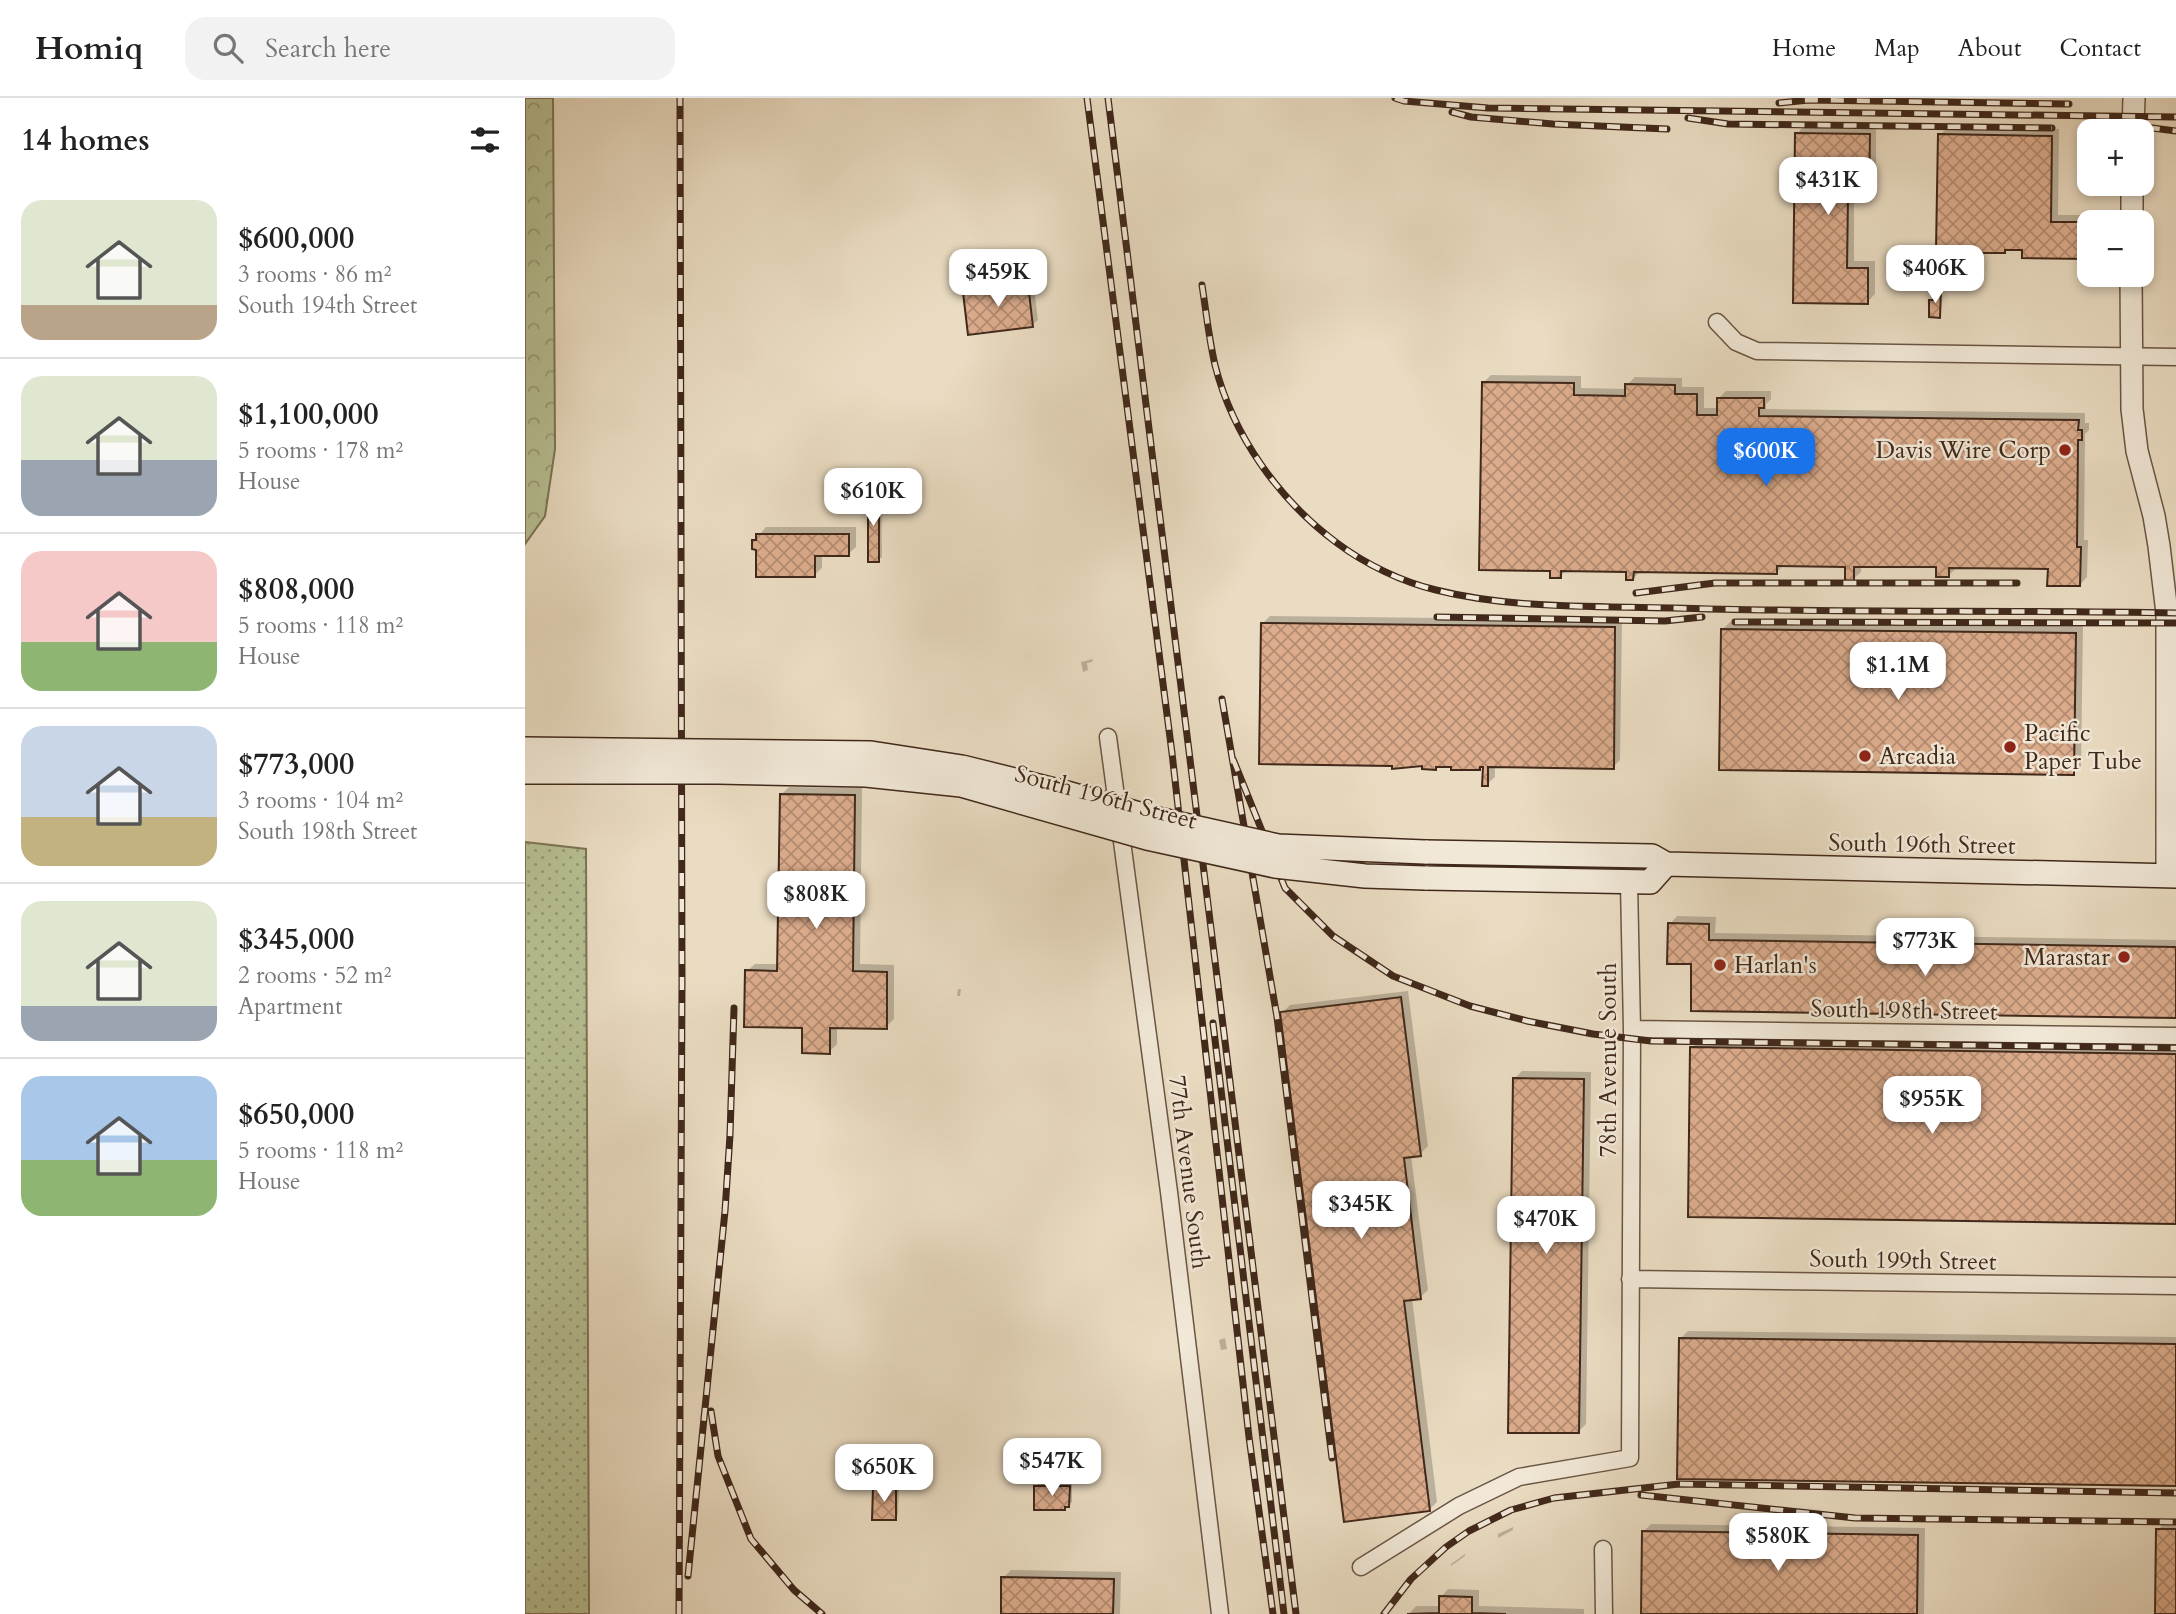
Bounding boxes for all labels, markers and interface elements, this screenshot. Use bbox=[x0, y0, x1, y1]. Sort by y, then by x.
search box bbox=[185, 17, 675, 80]
text: Homiq bbox=[35, 26, 143, 71]
icon: search bbox=[209, 29, 247, 67]
text: Search here bbox=[265, 31, 391, 66]
text: Home bbox=[1772, 32, 1836, 65]
text: Map bbox=[1874, 32, 1920, 65]
text: About bbox=[1958, 32, 2022, 65]
text: Contact bbox=[2060, 32, 2141, 65]
map controls bbox=[2077, 119, 2154, 287]
button: + bbox=[2077, 119, 2154, 196]
text: 14 homes bbox=[21, 120, 150, 161]
icon: filters bbox=[466, 121, 504, 159]
pin: $431K bbox=[1779, 158, 1877, 217]
text: $431K bbox=[1795, 164, 1861, 195]
button: − bbox=[2077, 210, 2154, 287]
text: $600,000 bbox=[238, 218, 354, 259]
icon: home bbox=[77, 228, 161, 312]
pin: $406K bbox=[1886, 246, 1984, 305]
pin: $459K bbox=[949, 250, 1047, 309]
text: $406K bbox=[1902, 252, 1968, 283]
text: $459K bbox=[965, 256, 1031, 287]
text: 3 rooms · 86 m² bbox=[238, 259, 391, 290]
text: South 194th Street bbox=[238, 290, 417, 321]
text: $1,100,000 bbox=[238, 394, 379, 435]
icon: home bbox=[77, 404, 161, 488]
pin: $600K bbox=[1717, 428, 1815, 488]
place label: Davis Wire Corp bbox=[1876, 434, 2051, 467]
text: 5 rooms · 178 m² bbox=[238, 435, 403, 466]
text: $600K bbox=[1733, 435, 1799, 466]
marker: Davis Wire Corp bbox=[2057, 442, 2073, 458]
text: House bbox=[238, 466, 300, 497]
pin: $610K bbox=[824, 468, 922, 528]
text: $610K bbox=[840, 475, 906, 506]
text: $808,000 bbox=[238, 569, 354, 610]
icon: home bbox=[77, 579, 161, 663]
text: 5 rooms · 118 m² bbox=[238, 610, 403, 641]
text: House bbox=[238, 641, 300, 672]
pin: $1.1M bbox=[1849, 642, 1947, 702]
text: $1.1M bbox=[1866, 649, 1930, 680]
place label: Pacific Paper Tube bbox=[2024, 717, 2142, 778]
marker: Pacific Paper Tube bbox=[2002, 739, 2018, 755]
place label: Arcadia bbox=[1879, 740, 1957, 773]
text: $773,000 bbox=[238, 744, 354, 785]
marker: Arcadia bbox=[1857, 748, 1873, 764]
icon: home bbox=[77, 754, 161, 838]
street label: South 196th Street bbox=[1011, 757, 1201, 838]
text: 3 rooms · 104 m² bbox=[238, 785, 403, 816]
text: South 198th Street bbox=[238, 816, 417, 847]
street label: South 196th Street bbox=[1828, 826, 2016, 863]
pin: $808K bbox=[767, 872, 865, 931]
text: $808K bbox=[783, 878, 849, 909]
pin: $773K bbox=[1876, 918, 1974, 978]
text: $345,000 bbox=[238, 919, 354, 960]
text: $773K bbox=[1892, 925, 1958, 956]
icon: home bbox=[77, 929, 161, 1013]
place label: Marastar bbox=[2023, 941, 2110, 974]
place label: Harlan's bbox=[1734, 949, 1817, 982]
marker: Marastar bbox=[2116, 949, 2132, 965]
marker: Harlan's bbox=[1712, 957, 1728, 973]
text: 2 rooms · 52 m² bbox=[238, 960, 391, 991]
street label: 78th Avenue South bbox=[1592, 963, 1625, 1157]
text: Apartment bbox=[238, 991, 342, 1022]
street label: South 198th Street bbox=[1810, 992, 1998, 1029]
street label: 77th Avenue South bbox=[1160, 1073, 1217, 1271]
pin: $955K bbox=[1883, 1076, 1981, 1136]
text: $955K bbox=[1899, 1083, 1965, 1114]
text: $650,000 bbox=[238, 1094, 354, 1135]
icon: home bbox=[77, 1104, 161, 1188]
text: 5 rooms · 118 m² bbox=[238, 1135, 403, 1166]
text: House bbox=[238, 1166, 300, 1197]
pin: $345K bbox=[1312, 1182, 1410, 1241]
text: $345K bbox=[1328, 1188, 1394, 1219]
pin: $470K bbox=[1497, 1196, 1595, 1256]
text: $470K bbox=[1513, 1203, 1579, 1234]
street label: South 199th Street bbox=[1809, 1242, 1997, 1279]
pin: $547K bbox=[1003, 1438, 1101, 1498]
pin: $650K bbox=[835, 1444, 933, 1504]
text: $547K bbox=[1019, 1445, 1085, 1476]
text: $650K bbox=[851, 1451, 917, 1482]
pin: $580K bbox=[1729, 1514, 1827, 1573]
text: $580K bbox=[1745, 1520, 1811, 1551]

